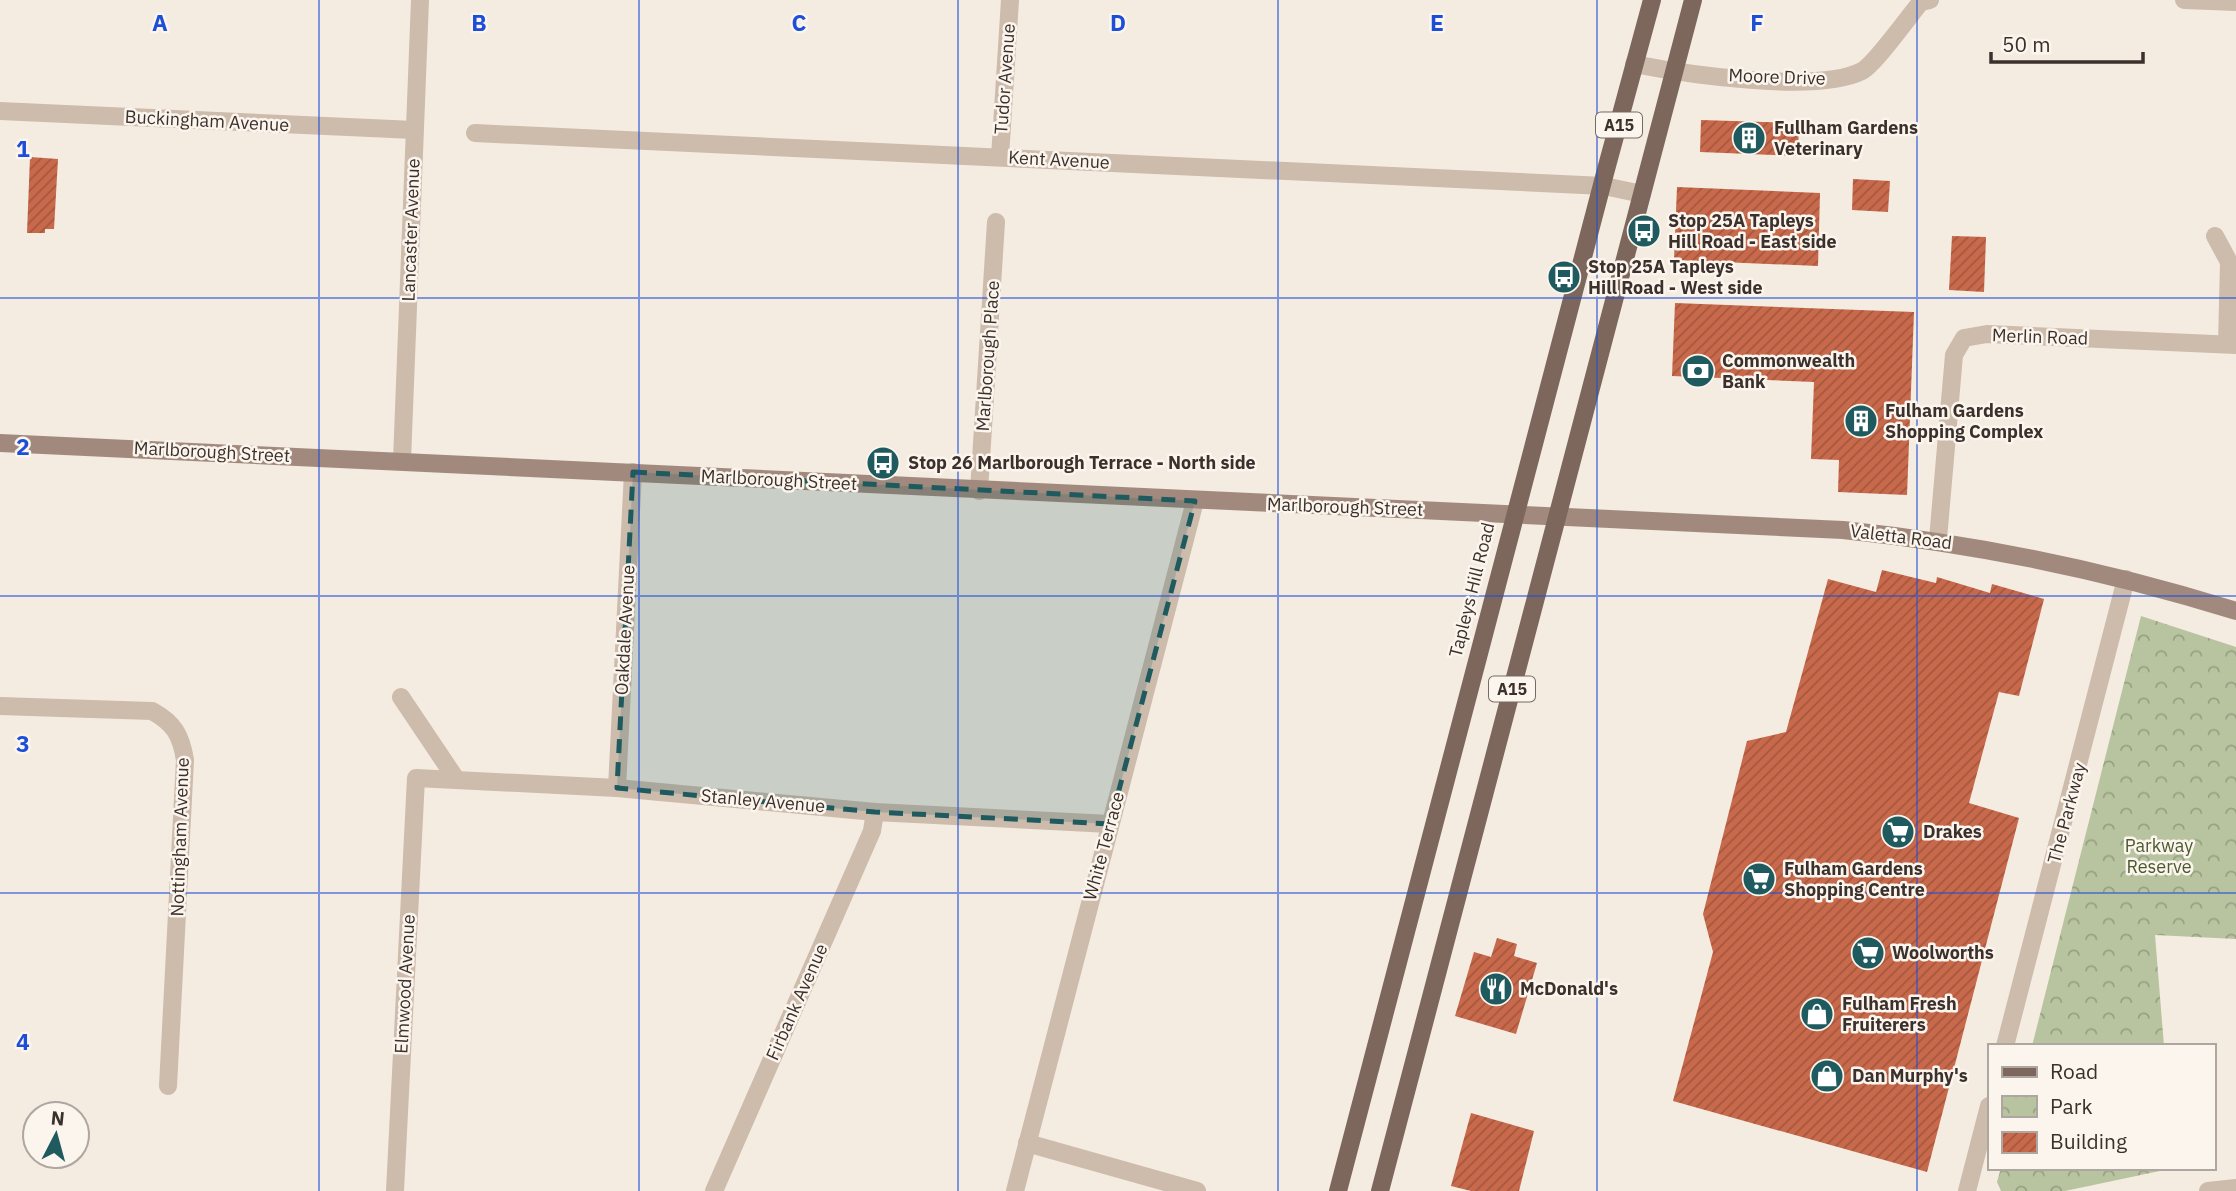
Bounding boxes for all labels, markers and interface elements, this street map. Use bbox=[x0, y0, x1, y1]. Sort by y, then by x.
text: A bbox=[152, 7, 168, 37]
text: B bbox=[471, 7, 487, 37]
text: C bbox=[792, 7, 807, 37]
text: D bbox=[1110, 7, 1126, 37]
text: E bbox=[1430, 7, 1444, 37]
text: F bbox=[1750, 7, 1764, 37]
scale bar bbox=[1991, 21, 2143, 65]
street label: Tudor Avenue bbox=[989, 23, 1020, 135]
text: 50 m bbox=[2002, 30, 2051, 58]
street label: Moore Drive bbox=[1728, 63, 1826, 90]
street label: Buckingham Avenue bbox=[124, 105, 290, 136]
road number: A15 bbox=[1596, 113, 1642, 138]
place label: Fullham Gardens Veterinary bbox=[1774, 116, 1918, 160]
building icon: Fullham Gardens Veterinary bbox=[1730, 119, 1768, 157]
text: 1 bbox=[16, 133, 30, 163]
street label: Kent Avenue bbox=[1008, 145, 1111, 174]
street label: Lancaster Avenue bbox=[397, 158, 424, 302]
place label: Stop 25A Tapleys Hill Road - East side bbox=[1668, 209, 1837, 253]
bus stop icon: Stop 25A Tapleys Hill Road - East side bbox=[1625, 212, 1663, 250]
place label: Stop 25A Tapleys Hill Road - West side bbox=[1588, 255, 1763, 299]
bus stop icon: Stop 25A Tapleys Hill Road - West side bbox=[1545, 258, 1583, 296]
street label: Marlborough Place bbox=[971, 280, 1004, 432]
street label: Merlin Road bbox=[1991, 323, 2089, 350]
place label: Commonwealth Bank bbox=[1722, 349, 1855, 393]
bank icon: Commonwealth Bank bbox=[1679, 352, 1717, 390]
place label: Fulham Gardens Shopping Complex bbox=[1885, 399, 2043, 443]
building icon: Fulham Gardens Shopping Complex bbox=[1842, 402, 1880, 440]
text: 2 bbox=[16, 431, 30, 461]
street label: Marlborough Street bbox=[133, 436, 291, 467]
bus stop icon: Stop 26 Marlborough Terrace - North side bbox=[864, 444, 902, 482]
place label: Stop 26 Marlborough Terrace - North side bbox=[908, 451, 1256, 474]
street label: Marlborough Street bbox=[700, 464, 858, 495]
street label: Marlborough Street bbox=[1266, 492, 1424, 521]
street label: Valetta Road bbox=[1849, 519, 1953, 554]
street label: Tapleys Hill Road bbox=[1444, 520, 1499, 660]
street label: Oakdale Avenue bbox=[610, 564, 639, 696]
road number: A15 bbox=[1489, 676, 1535, 702]
text: 3 bbox=[16, 728, 30, 758]
street label: Nottingham Avenue bbox=[165, 757, 194, 917]
street label: The Parkway bbox=[2042, 760, 2091, 866]
street label: Stanley Avenue bbox=[700, 784, 826, 817]
street label: White Terrace bbox=[1078, 789, 1129, 903]
supermarket icon: Drakes bbox=[1879, 813, 1917, 851]
place label: Drakes bbox=[1923, 820, 1982, 843]
park label: Parkway Reserve bbox=[2125, 834, 2193, 878]
place label: Fulham Gardens Shopping Centre bbox=[1784, 857, 1925, 901]
supermarket icon: Fulham Gardens Shopping Centre bbox=[1740, 860, 1778, 898]
street label: Elmwood Avenue bbox=[389, 914, 420, 1054]
supermarket icon: Woolworths bbox=[1849, 934, 1887, 972]
street label: Firbank Avenue bbox=[761, 940, 833, 1064]
place label: Woolworths bbox=[1892, 941, 1994, 964]
restaurant icon: McDonald's bbox=[1477, 970, 1515, 1008]
place label: McDonald's bbox=[1520, 977, 1618, 1000]
place label: Fulham Fresh Fruiterers bbox=[1842, 992, 1957, 1036]
shop icon: Fulham Fresh Fruiterers bbox=[1798, 995, 1836, 1033]
text: 4 bbox=[16, 1026, 30, 1056]
legend bbox=[1988, 1044, 2215, 1170]
shop icon: Dan Murphy's bbox=[1808, 1057, 1846, 1095]
text: Road bbox=[2050, 1057, 2098, 1085]
place label: Dan Murphy's bbox=[1852, 1064, 1968, 1087]
text: Park bbox=[2050, 1092, 2093, 1120]
north arrow bbox=[21, 1100, 91, 1170]
text: N bbox=[50, 1105, 66, 1131]
text: Building bbox=[2050, 1127, 2127, 1155]

